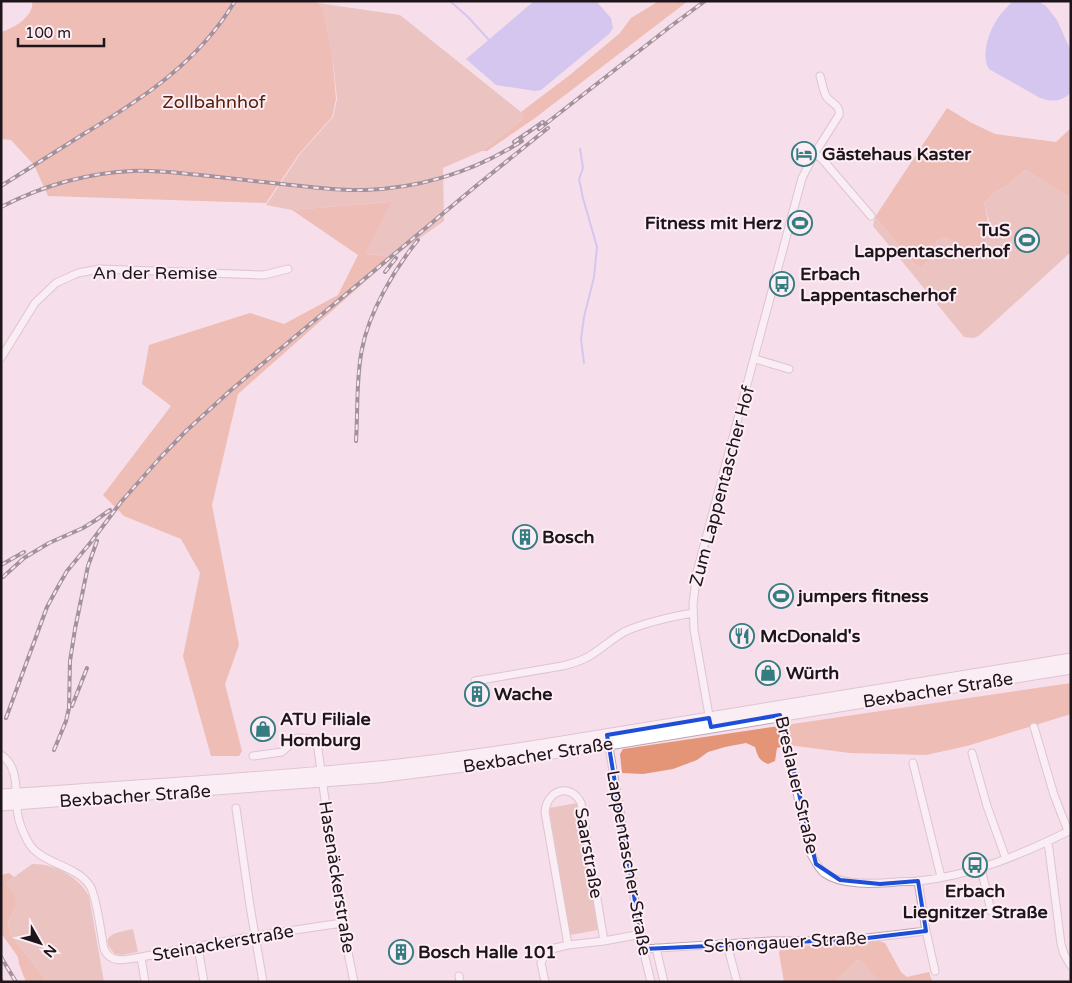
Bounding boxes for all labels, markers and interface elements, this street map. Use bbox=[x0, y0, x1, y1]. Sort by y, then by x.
scale bar bbox=[18, 15, 104, 47]
text: 100 m bbox=[25, 24, 71, 42]
park label: Zollbahnhof bbox=[162, 91, 266, 113]
hotel icon: Gästehaus Kaster bbox=[791, 141, 817, 167]
place label: Gästehaus Kaster bbox=[822, 143, 972, 165]
sports icon: Fitness mit Herz bbox=[787, 210, 813, 236]
place label: Fitness mit Herz bbox=[645, 212, 782, 234]
place label: TuS Lappentascherhof bbox=[854, 219, 1011, 262]
sports icon: TuS Lappentascherhof bbox=[1014, 227, 1040, 253]
street label: An der Remise bbox=[93, 262, 217, 284]
place label: Erbach Lappentascherhof bbox=[800, 263, 957, 306]
bus stop icon: Erbach Lappentascherhof bbox=[769, 271, 795, 297]
street label: Zum Lappentascher Hof bbox=[685, 383, 759, 589]
building icon: Bosch bbox=[512, 524, 538, 550]
place label: Bosch bbox=[542, 526, 595, 548]
sports icon: jumpers fitness bbox=[768, 583, 794, 609]
place label: jumpers fitness bbox=[796, 585, 929, 607]
restaurant icon: McDonald's bbox=[729, 623, 755, 649]
place label: McDonald's bbox=[760, 625, 861, 647]
shop icon: Würth bbox=[755, 660, 781, 686]
place label: Würth bbox=[786, 662, 839, 684]
street label: Bexbacher Straße bbox=[861, 667, 1015, 713]
building icon: Wache bbox=[464, 681, 490, 707]
place label: Wache bbox=[494, 683, 552, 705]
place label: ATU Filiale Homburg bbox=[280, 708, 371, 751]
street label: Breslauer Straße bbox=[770, 714, 824, 856]
shop icon: ATU Filiale Homburg bbox=[250, 716, 276, 742]
street label: Bexbacher Straße bbox=[461, 732, 615, 778]
street label: Lappentascher Straße bbox=[602, 769, 656, 957]
street label: Bexbacher Straße bbox=[59, 780, 211, 812]
street label: Hasenäckerstraße bbox=[314, 799, 360, 955]
street label: Saarstraße bbox=[570, 806, 608, 900]
bus stop icon: Erbach Liegnitzer Straße bbox=[962, 852, 988, 878]
place label: Erbach Liegnitzer Straße bbox=[902, 880, 1048, 923]
north arrow bbox=[15, 918, 65, 968]
street label: Steinackerstraße bbox=[151, 920, 295, 966]
street label: Schongauer Straße bbox=[703, 927, 867, 957]
building icon: Bosch Halle 101 bbox=[388, 939, 414, 965]
text: N bbox=[40, 941, 60, 961]
place label: Bosch Halle 101 bbox=[418, 941, 557, 963]

